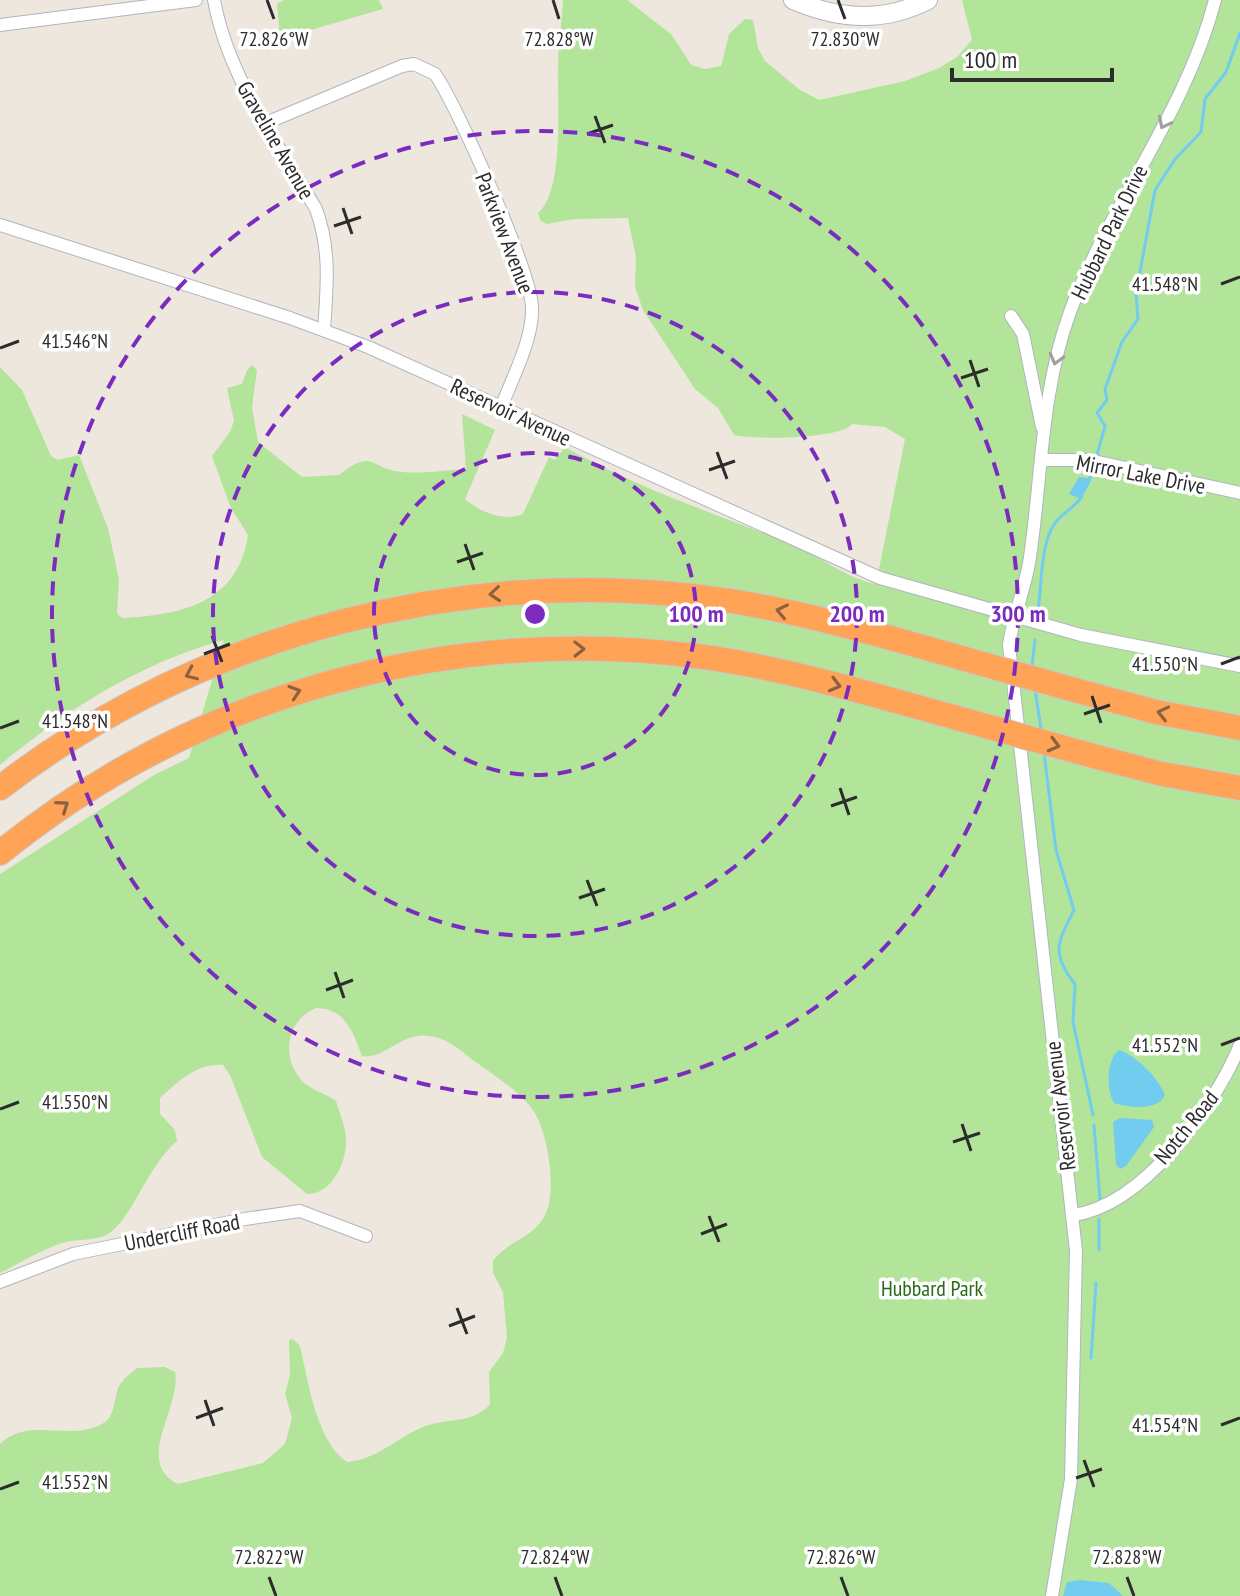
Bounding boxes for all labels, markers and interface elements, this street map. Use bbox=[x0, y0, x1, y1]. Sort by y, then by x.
text: 72.826°W bbox=[240, 26, 309, 52]
text: 72.828°W bbox=[525, 26, 594, 52]
text: 72.830°W bbox=[811, 26, 880, 52]
scale bar bbox=[952, 32, 1112, 82]
text: 100 m bbox=[964, 44, 1017, 75]
street label: Graveline Avenue bbox=[231, 76, 321, 204]
one-way arrow bbox=[1158, 115, 1173, 130]
street label: Hubbard Park Drive bbox=[1064, 160, 1154, 304]
street label: Parkview Avenue bbox=[469, 169, 541, 297]
text: 41.548°N bbox=[1132, 271, 1198, 297]
text: 41.546°N bbox=[42, 328, 108, 354]
one-way arrow bbox=[1048, 351, 1065, 365]
street label: Reservoir Avenue bbox=[446, 372, 576, 452]
street label: Mirror Lake Drive bbox=[1074, 448, 1208, 500]
one-way arrow bbox=[488, 586, 501, 603]
text: 100 m bbox=[668, 598, 724, 629]
text: 200 m bbox=[829, 598, 885, 629]
text: 300 m bbox=[990, 598, 1046, 629]
centre of rings bbox=[521, 600, 549, 628]
one-way arrow bbox=[775, 603, 789, 620]
one-way arrow bbox=[573, 640, 586, 657]
text: 41.550°N bbox=[1132, 651, 1198, 677]
one-way arrow bbox=[185, 664, 199, 680]
one-way arrow bbox=[828, 675, 842, 692]
one-way arrow bbox=[288, 685, 302, 701]
one-way arrow bbox=[1157, 705, 1171, 722]
text: 41.548°N bbox=[42, 708, 108, 734]
one-way arrow bbox=[1046, 736, 1060, 752]
one-way arrow bbox=[54, 801, 68, 816]
text: 41.552°N bbox=[1132, 1032, 1198, 1058]
street label: Reservoir Avenue bbox=[1038, 1040, 1082, 1172]
street label: Notch Road bbox=[1148, 1084, 1224, 1170]
text: 41.550°N bbox=[42, 1089, 108, 1115]
street label: Undercliff Road bbox=[122, 1207, 242, 1257]
park label: Hubbard Park bbox=[881, 1274, 984, 1302]
text: 41.554°N bbox=[1132, 1412, 1198, 1438]
text: 41.552°N bbox=[42, 1469, 108, 1495]
text: 72.822°W bbox=[235, 1544, 304, 1570]
text: 72.824°W bbox=[521, 1544, 590, 1570]
text: 72.826°W bbox=[807, 1544, 876, 1570]
text: 72.828°W bbox=[1093, 1544, 1162, 1570]

